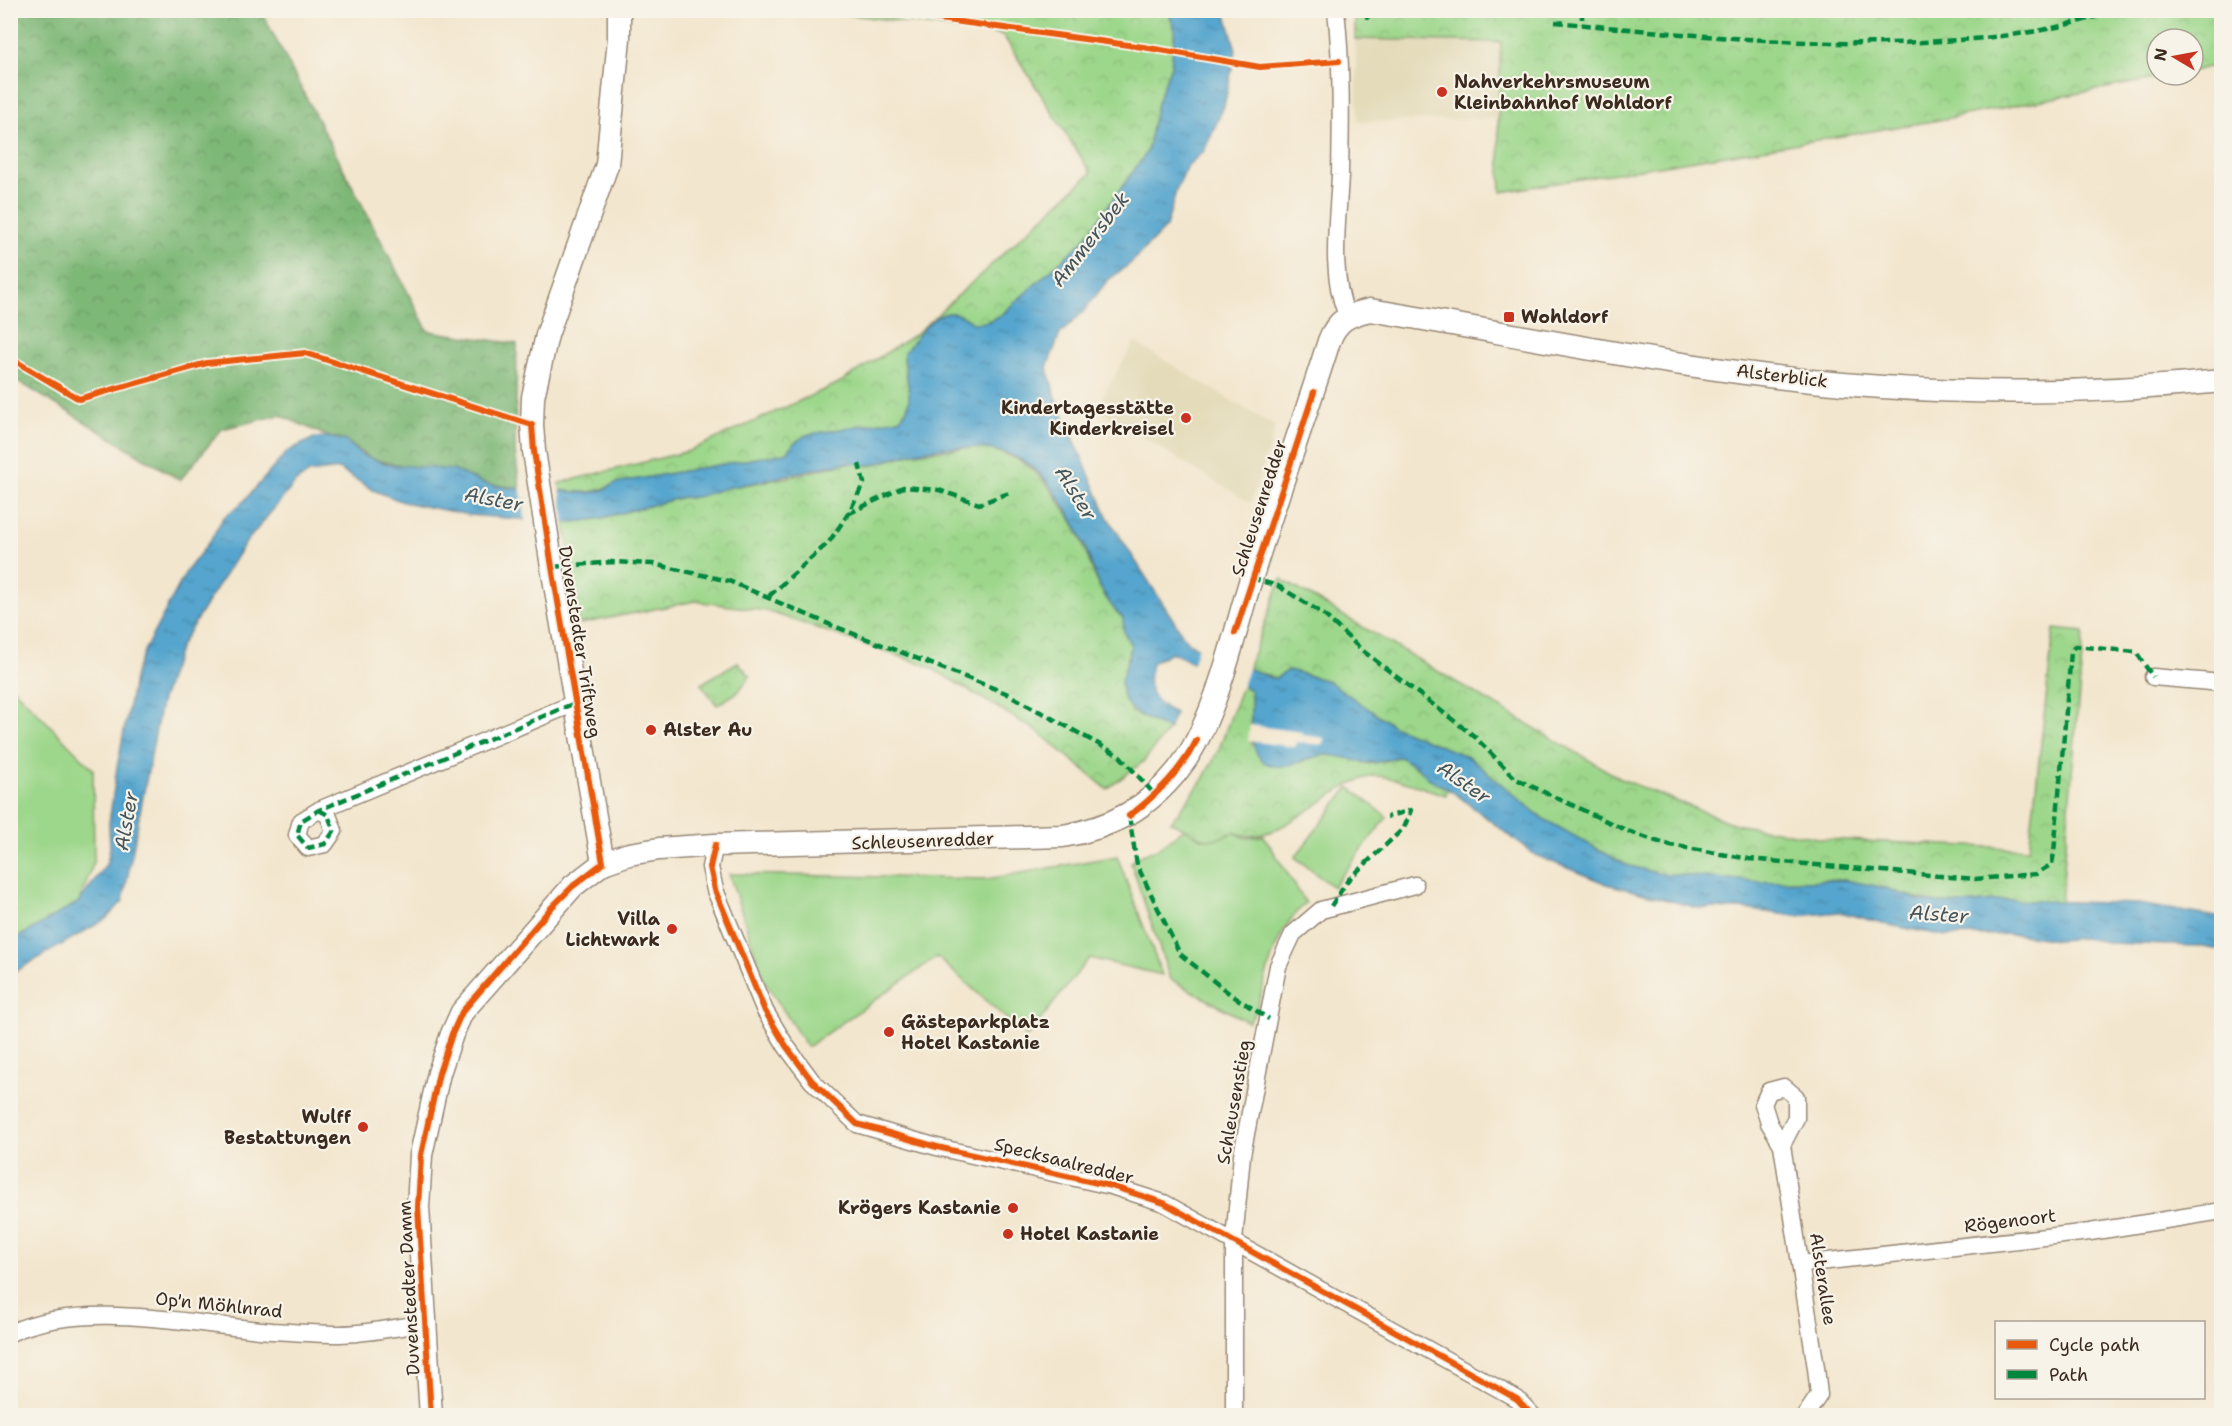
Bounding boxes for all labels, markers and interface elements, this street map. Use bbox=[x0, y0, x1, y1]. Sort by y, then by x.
north arrow bbox=[2145, 27, 2205, 87]
text: N bbox=[2149, 46, 2172, 63]
place label: Nahverkehrsmuseum Kleinbahnhof Wohldorf bbox=[1454, 70, 1673, 115]
marker: Nahverkehrsmuseum Kleinbahnhof Wohldorf bbox=[1435, 85, 1449, 99]
water label: Ammersbek bbox=[1045, 186, 1135, 292]
place label: Wohldorf bbox=[1521, 305, 1609, 329]
marker: Wohldorf bbox=[1502, 310, 1516, 324]
street label: Alsterblick bbox=[1735, 358, 1829, 394]
place label: Kindertagesstätte Kinderkreisel bbox=[1001, 396, 1174, 441]
marker: Kindertagesstätte Kinderkreisel bbox=[1179, 411, 1193, 425]
street label: Schleusenredder bbox=[1226, 436, 1292, 580]
water label: Alster bbox=[1049, 461, 1103, 526]
water label: Alster bbox=[462, 481, 526, 518]
street label: Duvenstedter Triftweg bbox=[553, 544, 607, 740]
place label: Alster Au bbox=[663, 718, 753, 742]
marker: Alster Au bbox=[644, 723, 658, 737]
water label: Alster bbox=[1432, 754, 1496, 810]
water label: Alster bbox=[108, 789, 144, 853]
street label: Schleusenredder bbox=[851, 827, 995, 855]
water label: Alster bbox=[1908, 899, 1970, 929]
place label: Villa Lichtwark bbox=[566, 907, 661, 952]
marker: Villa Lichtwark bbox=[665, 922, 679, 936]
place label: Gästeparkplatz Hotel Kastanie bbox=[901, 1010, 1050, 1055]
marker: Gästeparkplatz Hotel Kastanie bbox=[882, 1025, 896, 1039]
street label: Schleusenstieg bbox=[1211, 1038, 1257, 1166]
place label: Wulff Bestattungen bbox=[224, 1105, 351, 1150]
marker: Wulff Bestattungen bbox=[356, 1120, 370, 1134]
street label: Specksaalredder bbox=[992, 1132, 1136, 1190]
place label: Krögers Kastanie bbox=[838, 1196, 1001, 1220]
street label: Duvenstedter Damm bbox=[392, 1200, 426, 1376]
marker: Krögers Kastanie bbox=[1006, 1201, 1020, 1215]
street label: Rögenoort bbox=[1963, 1203, 2057, 1239]
place label: Hotel Kastanie bbox=[1020, 1222, 1159, 1246]
marker: Hotel Kastanie bbox=[1001, 1227, 1015, 1241]
street label: Alsterallee bbox=[1804, 1231, 1842, 1327]
street label: Op'n Möhlnrad bbox=[154, 1286, 284, 1324]
legend bbox=[1995, 1321, 2205, 1399]
text: Cycle path bbox=[2049, 1333, 2140, 1357]
text: Path bbox=[2049, 1363, 2088, 1387]

